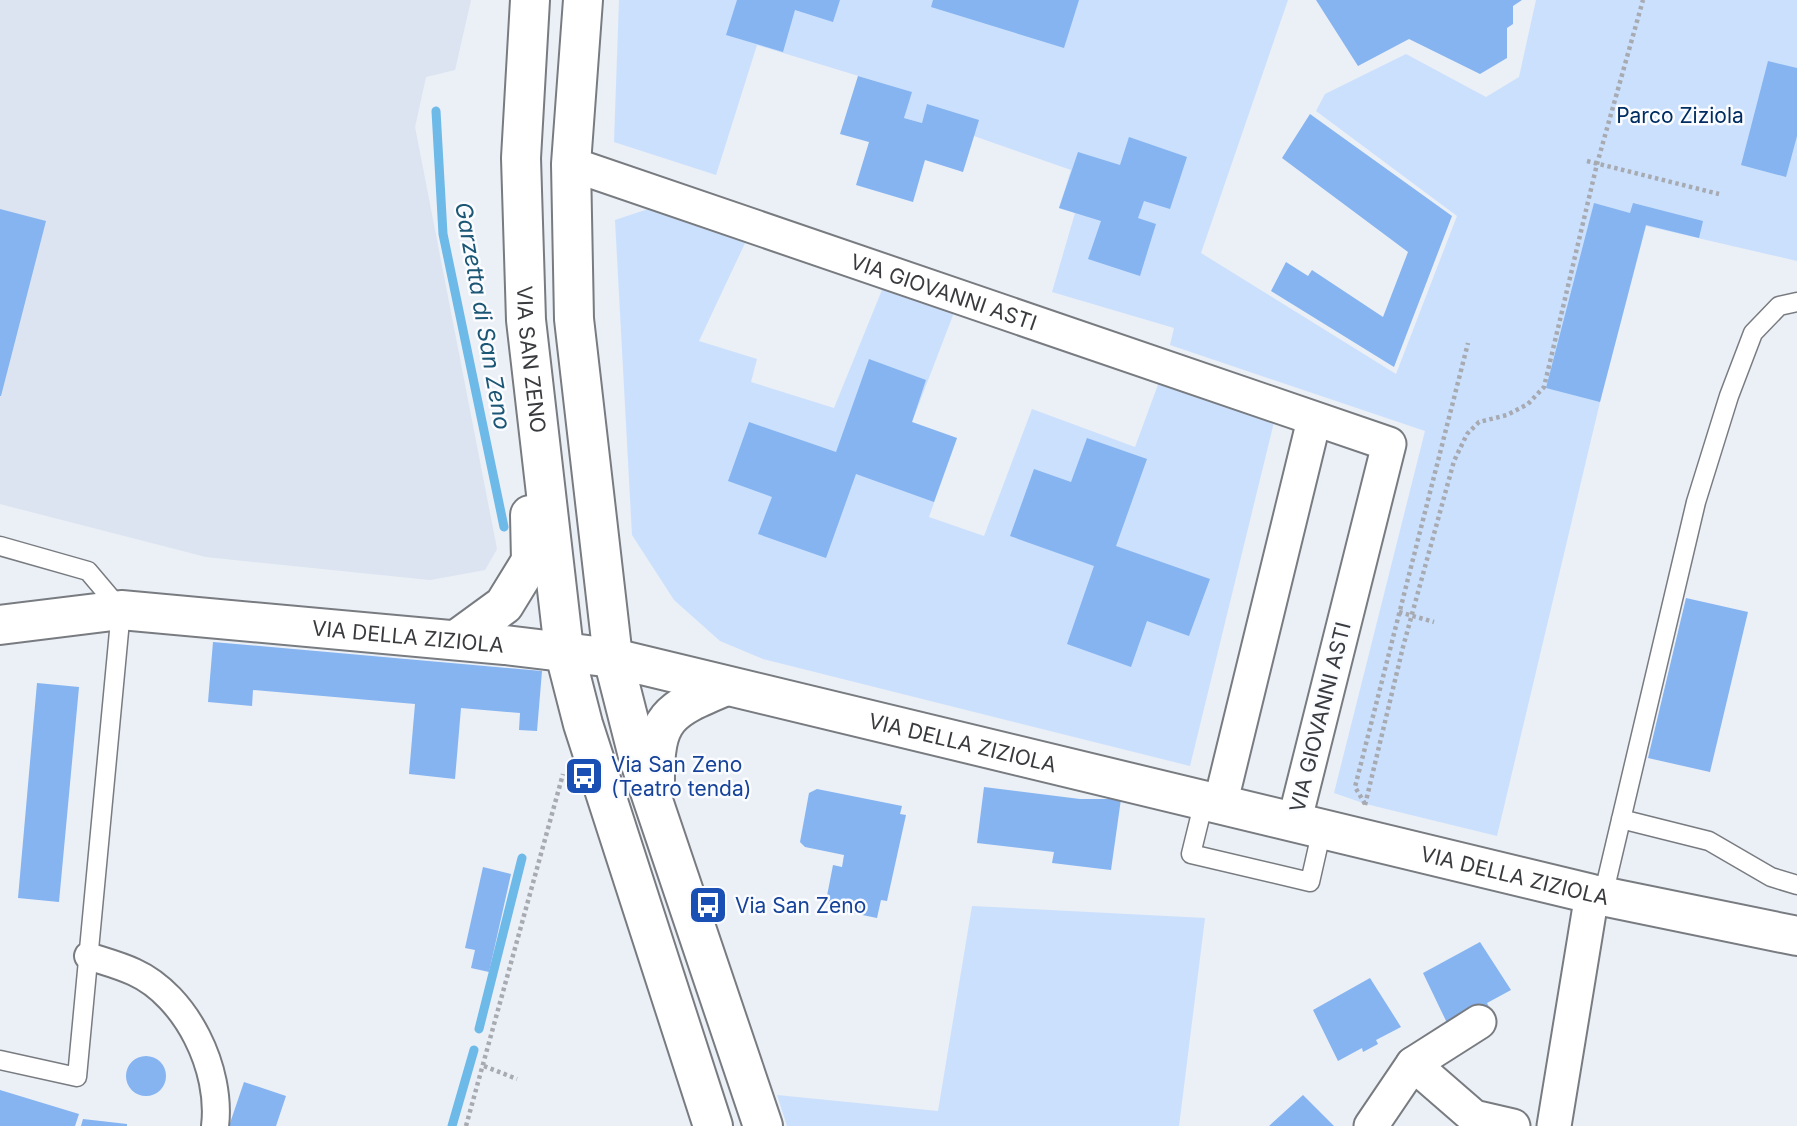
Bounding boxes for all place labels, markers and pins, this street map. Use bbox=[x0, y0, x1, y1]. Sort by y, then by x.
place label: Via San Zeno (Teatro tenda) bbox=[611, 752, 751, 801]
bus stop icon: Via San Zeno (Teatro tenda) bbox=[563, 755, 605, 797]
bus stop icon: Via San Zeno bbox=[687, 884, 729, 926]
place label: Via San Zeno bbox=[735, 893, 866, 918]

